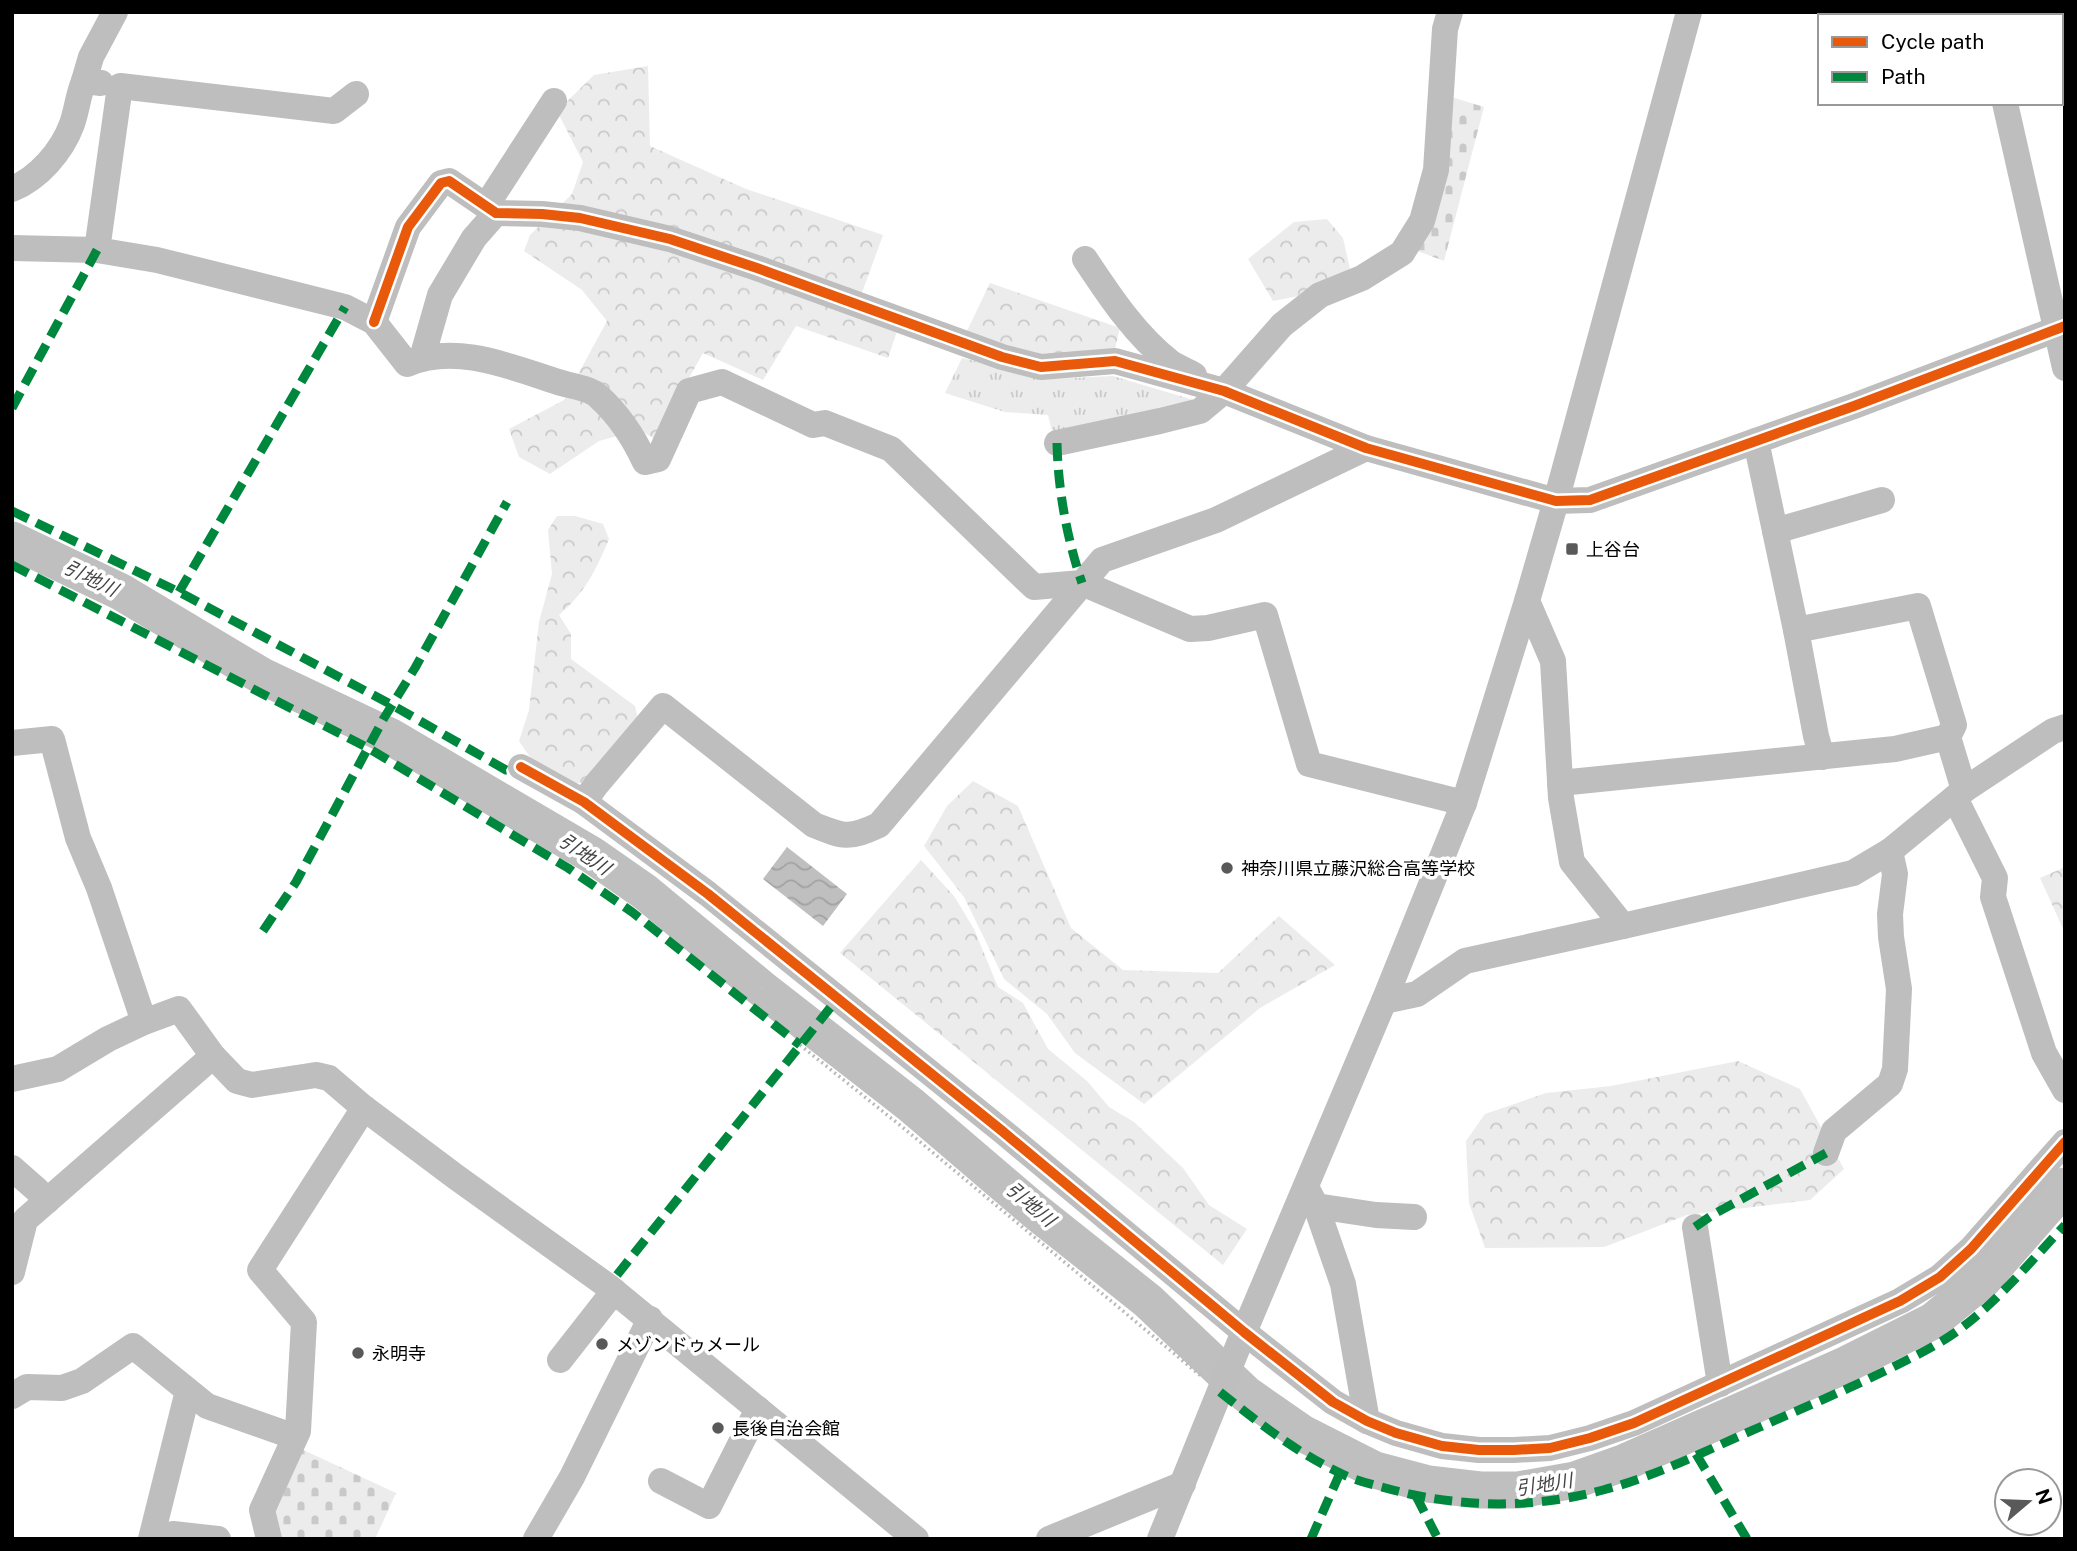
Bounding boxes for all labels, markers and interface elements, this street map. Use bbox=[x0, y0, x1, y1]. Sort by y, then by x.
legend bbox=[1818, 14, 2063, 105]
text: Cycle path bbox=[1881, 29, 1984, 54]
text: Path bbox=[1881, 64, 1926, 89]
place label: 上谷台 bbox=[1586, 539, 1640, 560]
marker: 上谷台 bbox=[1564, 541, 1580, 557]
water label: 引地川 bbox=[61, 556, 123, 601]
water label: 引地川 bbox=[555, 829, 616, 880]
place label: 神奈川県立藤沢総合高等学校 bbox=[1241, 858, 1475, 879]
marker: 神奈川県立藤沢総合高等学校 bbox=[1219, 860, 1235, 876]
water label: 引地川 bbox=[1002, 1177, 1061, 1232]
place label: メゾンドゥメール bbox=[616, 1334, 760, 1355]
marker: メゾンドゥメール bbox=[594, 1336, 610, 1352]
place label: 永明寺 bbox=[372, 1343, 426, 1364]
marker: 永明寺 bbox=[350, 1345, 366, 1361]
place label: 長後自治会館 bbox=[732, 1418, 840, 1439]
marker: 長後自治会館 bbox=[710, 1420, 726, 1436]
north arrow bbox=[1993, 1467, 2063, 1537]
water label: 引地川 bbox=[1514, 1468, 1576, 1499]
text: N bbox=[2031, 1486, 2057, 1507]

